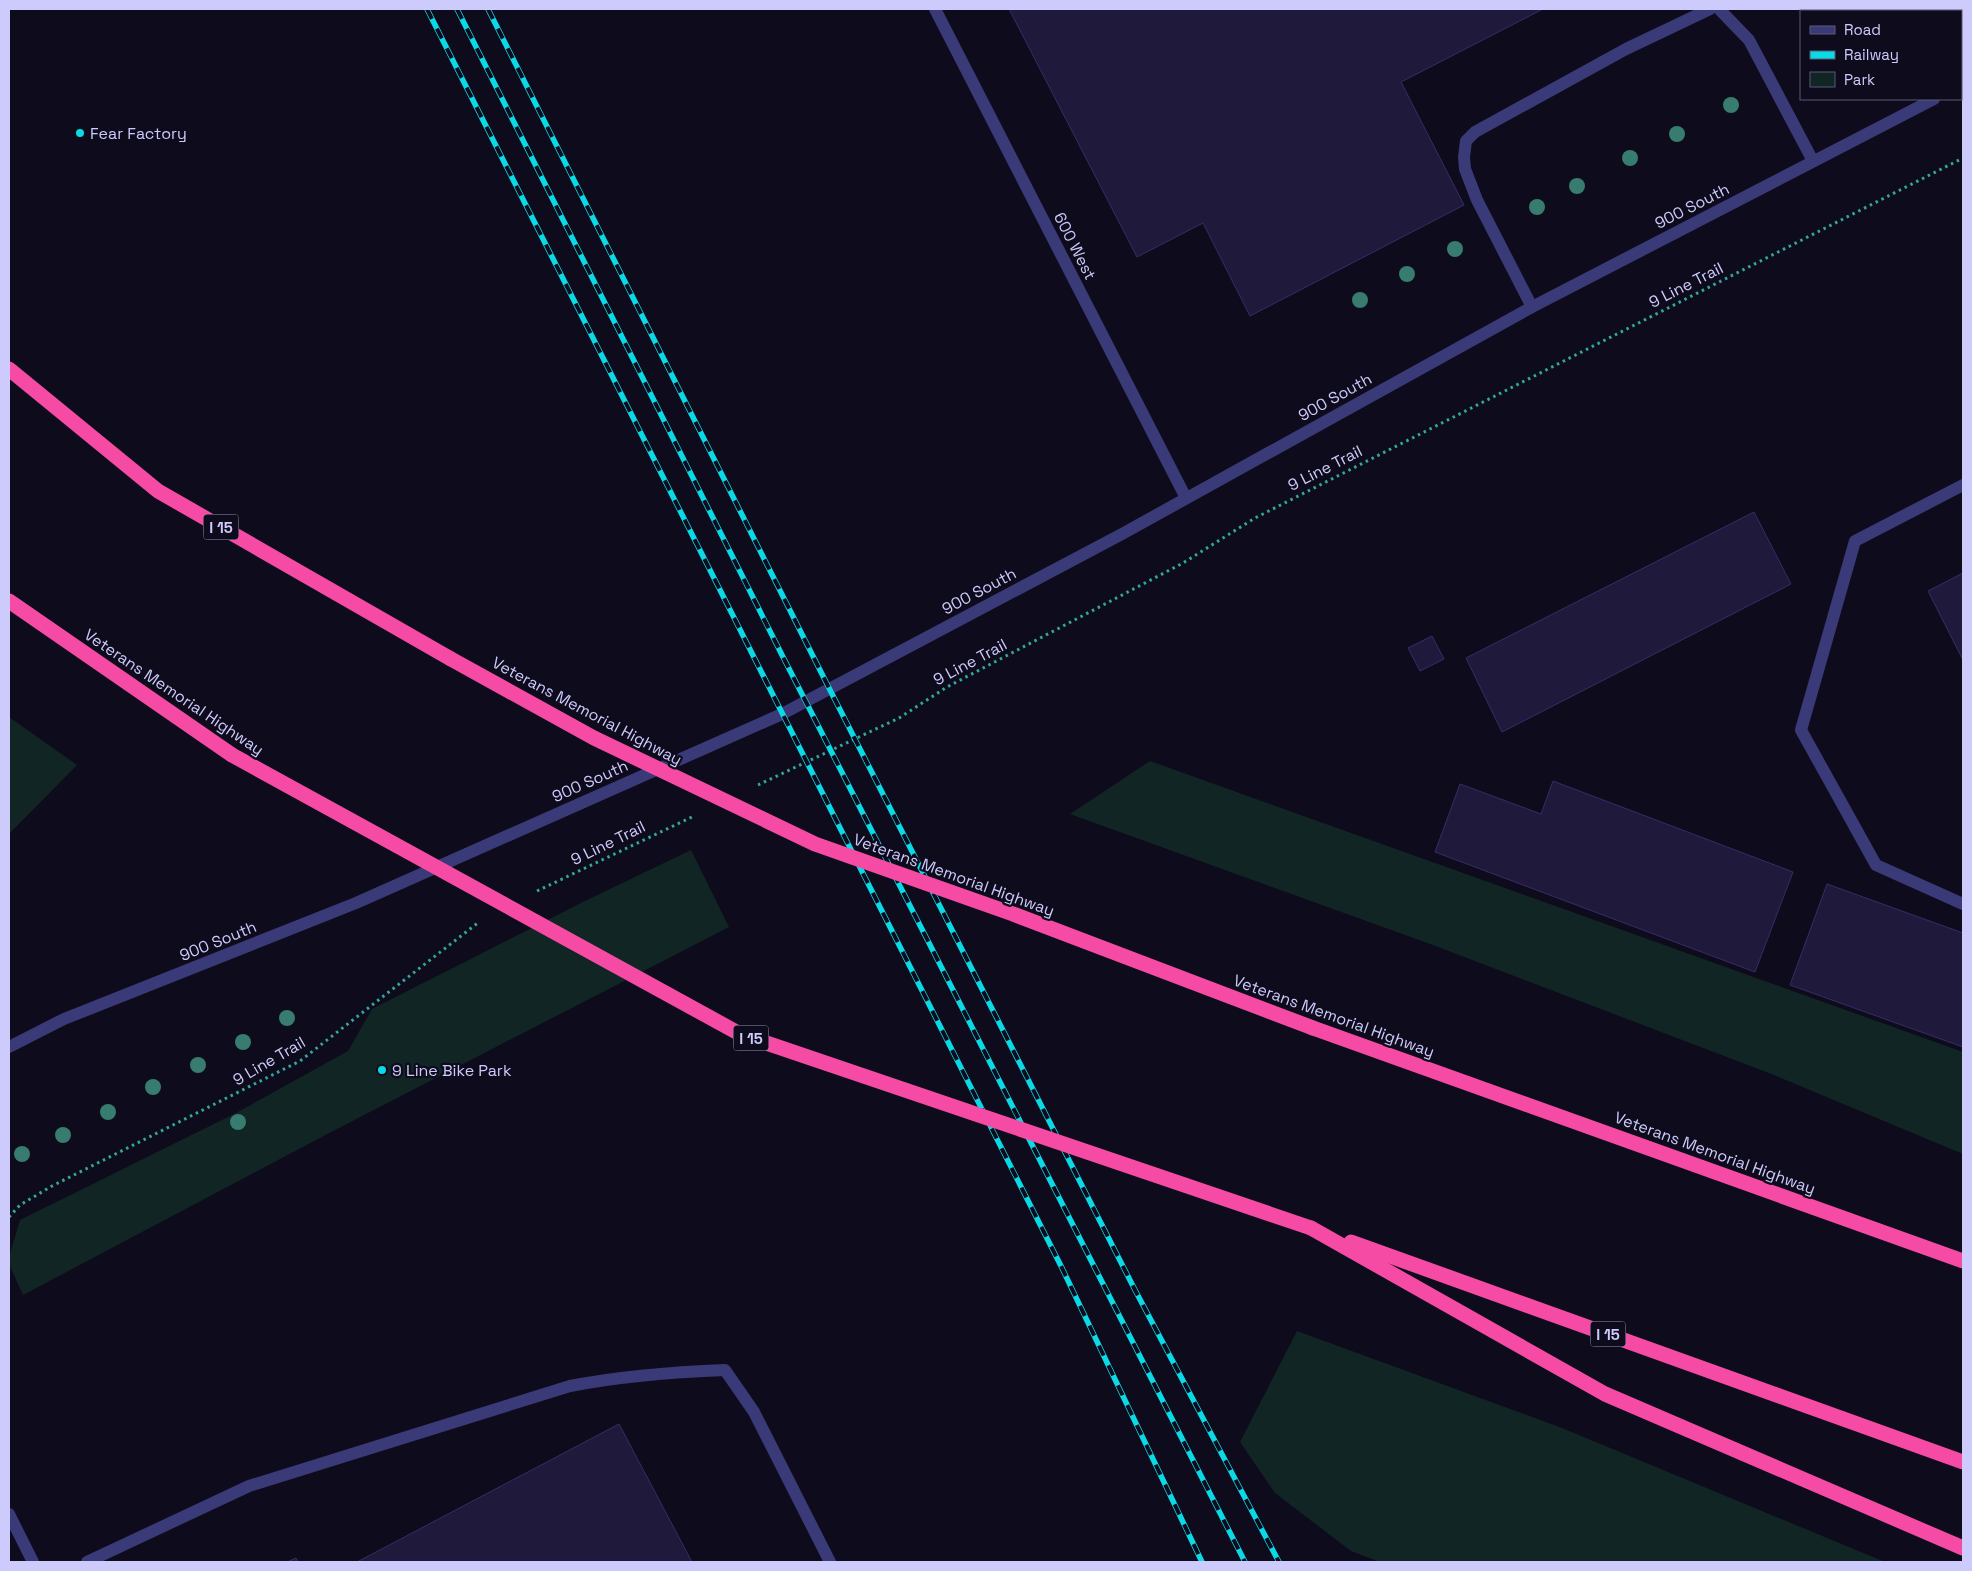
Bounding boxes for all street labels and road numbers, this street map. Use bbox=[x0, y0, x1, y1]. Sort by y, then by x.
street label: 900 South bbox=[1651, 178, 1733, 234]
street label: 600 West bbox=[1049, 209, 1101, 283]
street label: 9 Line Trail bbox=[1645, 257, 1727, 313]
street label: 900 South bbox=[1294, 368, 1376, 426]
street label: 9 Line Trail bbox=[1284, 440, 1366, 496]
road number: I 15 bbox=[204, 514, 238, 540]
street label: 900 South bbox=[938, 563, 1020, 619]
street label: Veterans Memorial Highway bbox=[80, 624, 268, 760]
street label: 9 Line Trail bbox=[930, 634, 1010, 690]
street label: Veterans Memorial Highway bbox=[488, 652, 686, 770]
street label: 900 South bbox=[549, 755, 631, 807]
street label: 9 Line Trail bbox=[567, 816, 649, 870]
street label: Veterans Memorial Highway bbox=[851, 829, 1057, 921]
street label: 900 South bbox=[176, 916, 260, 966]
street label: Veterans Memorial Highway bbox=[1231, 970, 1437, 1062]
road number: I 15 bbox=[734, 1026, 768, 1050]
street label: 9 Line Trail bbox=[229, 1032, 309, 1090]
street label: Veterans Memorial Highway bbox=[1612, 1107, 1818, 1199]
road number: I 15 bbox=[1590, 1322, 1626, 1346]

